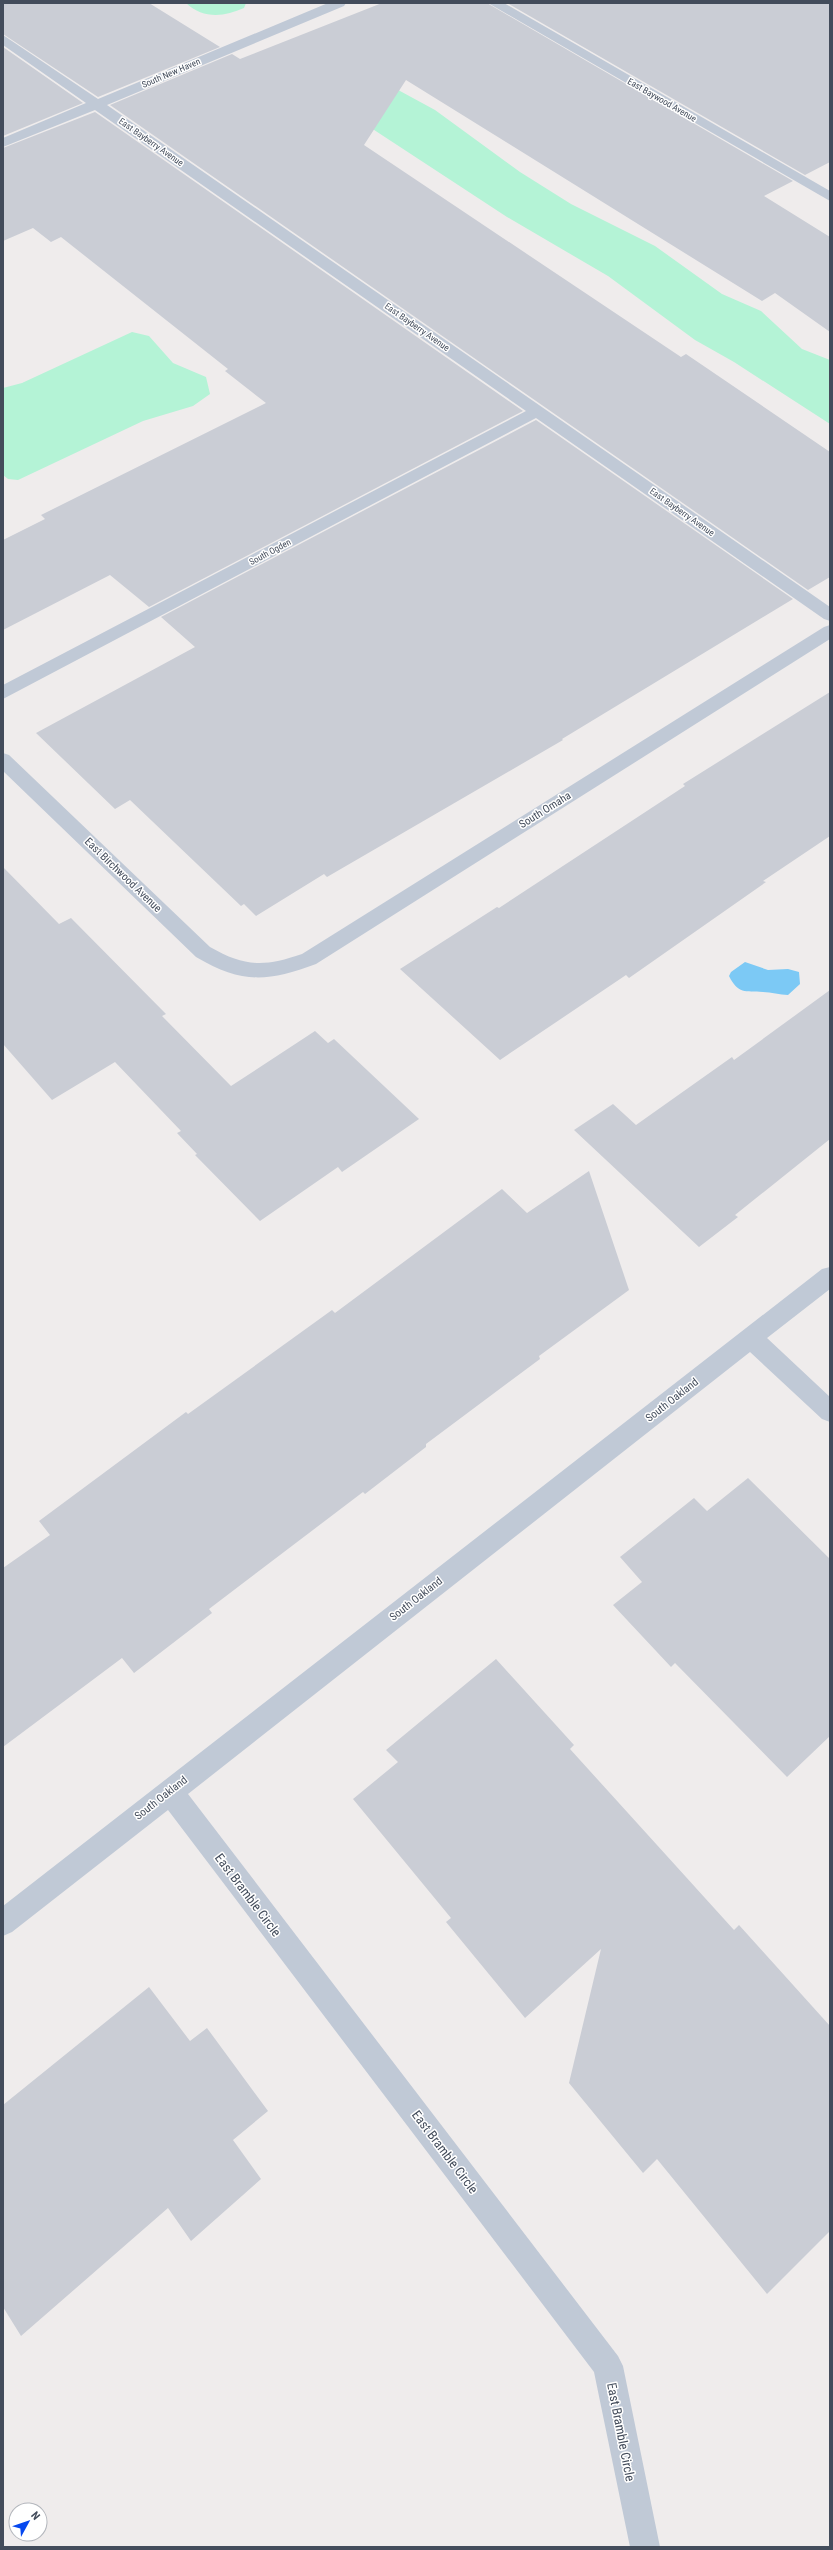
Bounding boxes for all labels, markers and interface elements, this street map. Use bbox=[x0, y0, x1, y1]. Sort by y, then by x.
street label: South New Haven bbox=[140, 56, 202, 90]
street label: East Baywood Avenue bbox=[626, 76, 698, 124]
street label: East Bayberry Avenue bbox=[117, 116, 185, 168]
street label: East Bayberry Avenue bbox=[383, 301, 451, 353]
street label: East Bayberry Avenue bbox=[648, 486, 716, 538]
street label: South Ogden bbox=[248, 537, 292, 567]
street label: South Omaha bbox=[517, 789, 573, 831]
street label: East Birchwood Avenue bbox=[82, 835, 164, 915]
street label: South Oakland bbox=[643, 1375, 701, 1425]
street label: South Oakland bbox=[387, 1574, 445, 1624]
street label: South Oakland bbox=[132, 1773, 190, 1823]
street label: East Bramble Circle bbox=[212, 1851, 284, 1939]
street label: East Bramble Circle bbox=[409, 2108, 481, 2196]
street label: East Bramble Circle bbox=[604, 2381, 638, 2483]
north arrow bbox=[8, 2502, 48, 2542]
text: N bbox=[28, 2509, 43, 2523]

